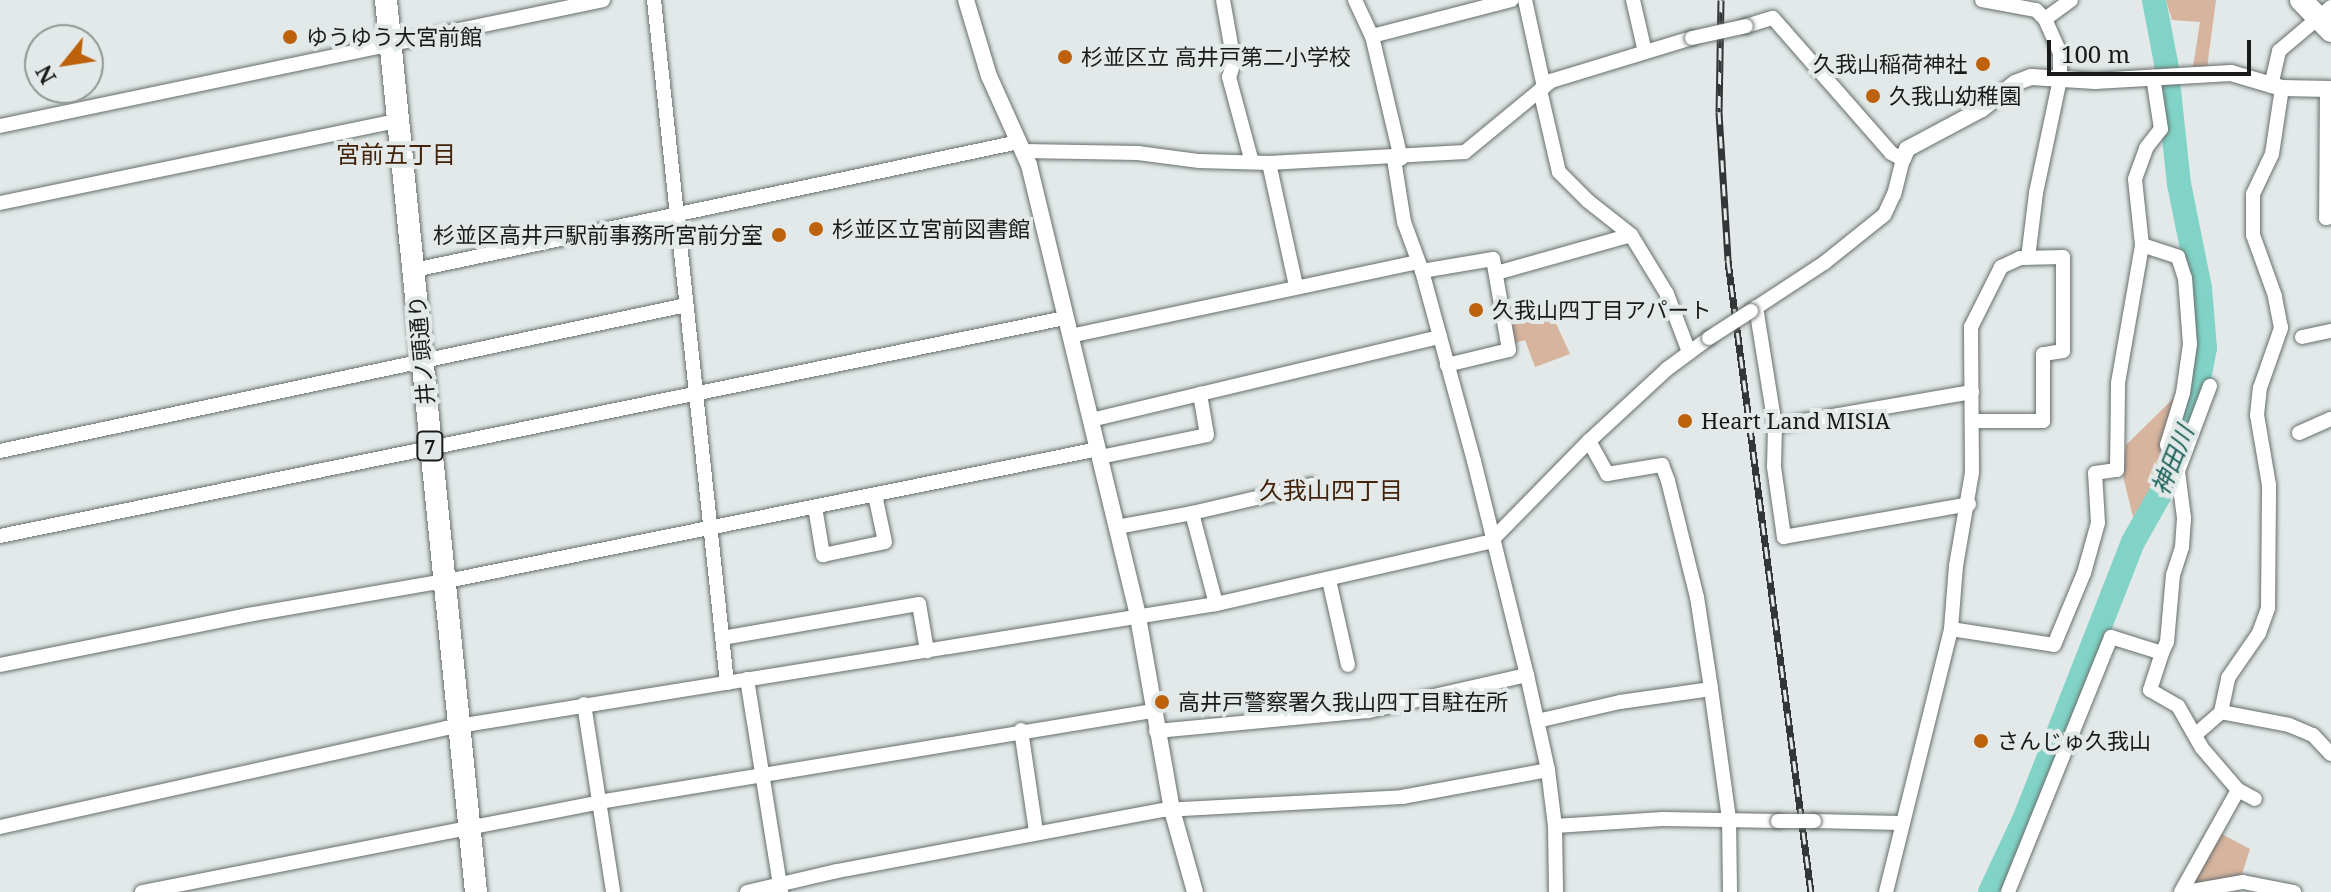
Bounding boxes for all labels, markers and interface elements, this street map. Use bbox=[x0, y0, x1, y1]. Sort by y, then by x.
north arrow bbox=[24, 24, 104, 104]
place label: ゆうゆう大宮前館 bbox=[306, 24, 482, 50]
scale bar bbox=[2051, 24, 2255, 74]
marker: ゆうゆう大宮前館 bbox=[281, 28, 299, 46]
text: 100 m bbox=[2061, 37, 2130, 70]
place label: 杉並区立 高井戸第二小学校 bbox=[1081, 44, 1351, 70]
marker: 杉並区立 高井戸第二小学校 bbox=[1056, 48, 1074, 66]
place label: 久我山稲荷神社 bbox=[1813, 51, 1967, 77]
marker: 久我山稲荷神社 bbox=[1974, 55, 1992, 73]
text: N bbox=[28, 60, 62, 90]
place label: 久我山幼稚園 bbox=[1889, 83, 2021, 109]
marker: 久我山幼稚園 bbox=[1864, 87, 1882, 105]
district label: 宮前五丁目 bbox=[336, 140, 456, 168]
place label: 杉並区立宮前図書館 bbox=[832, 216, 1030, 242]
marker: 杉並区立宮前図書館 bbox=[807, 220, 825, 238]
place label: 杉並区高井戸駅前事務所宮前分室 bbox=[433, 222, 763, 248]
marker: 杉並区高井戸駅前事務所宮前分室 bbox=[770, 226, 788, 244]
street label: 井ノ頭通り bbox=[403, 294, 439, 406]
place label: 久我山四丁目アパート bbox=[1492, 297, 1712, 323]
marker: 久我山四丁目アパート bbox=[1467, 301, 1485, 319]
place label: Heart Land MISIA bbox=[1701, 408, 1890, 434]
marker: Heart Land MISIA bbox=[1676, 412, 1694, 430]
water label: 神田川 bbox=[2145, 421, 2199, 499]
road number: 7 bbox=[416, 430, 444, 462]
district label: 久我山四丁目 bbox=[1259, 476, 1403, 504]
place label: 高井戸警察署久我山四丁目駐在所 bbox=[1178, 689, 1508, 715]
marker: 高井戸警察署久我山四丁目駐在所 bbox=[1153, 693, 1171, 711]
place label: さんじゅ久我山 bbox=[1997, 728, 2151, 754]
marker: さんじゅ久我山 bbox=[1972, 732, 1990, 750]

